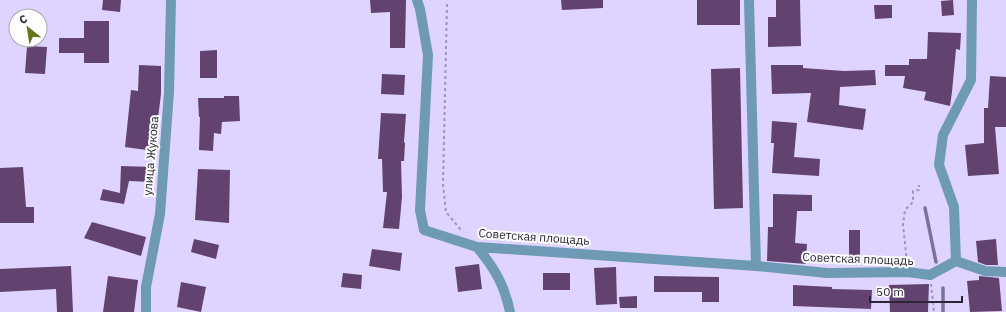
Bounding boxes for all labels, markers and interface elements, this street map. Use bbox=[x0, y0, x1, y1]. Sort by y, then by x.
north arrow bbox=[8, 8, 48, 48]
text: С bbox=[16, 11, 30, 27]
street label: улица Жукова bbox=[140, 115, 161, 196]
street label: Советская площадь bbox=[478, 225, 590, 248]
street label: Советская площадь bbox=[802, 249, 914, 268]
scale bar bbox=[870, 278, 962, 304]
text: 50 m bbox=[876, 284, 904, 299]

